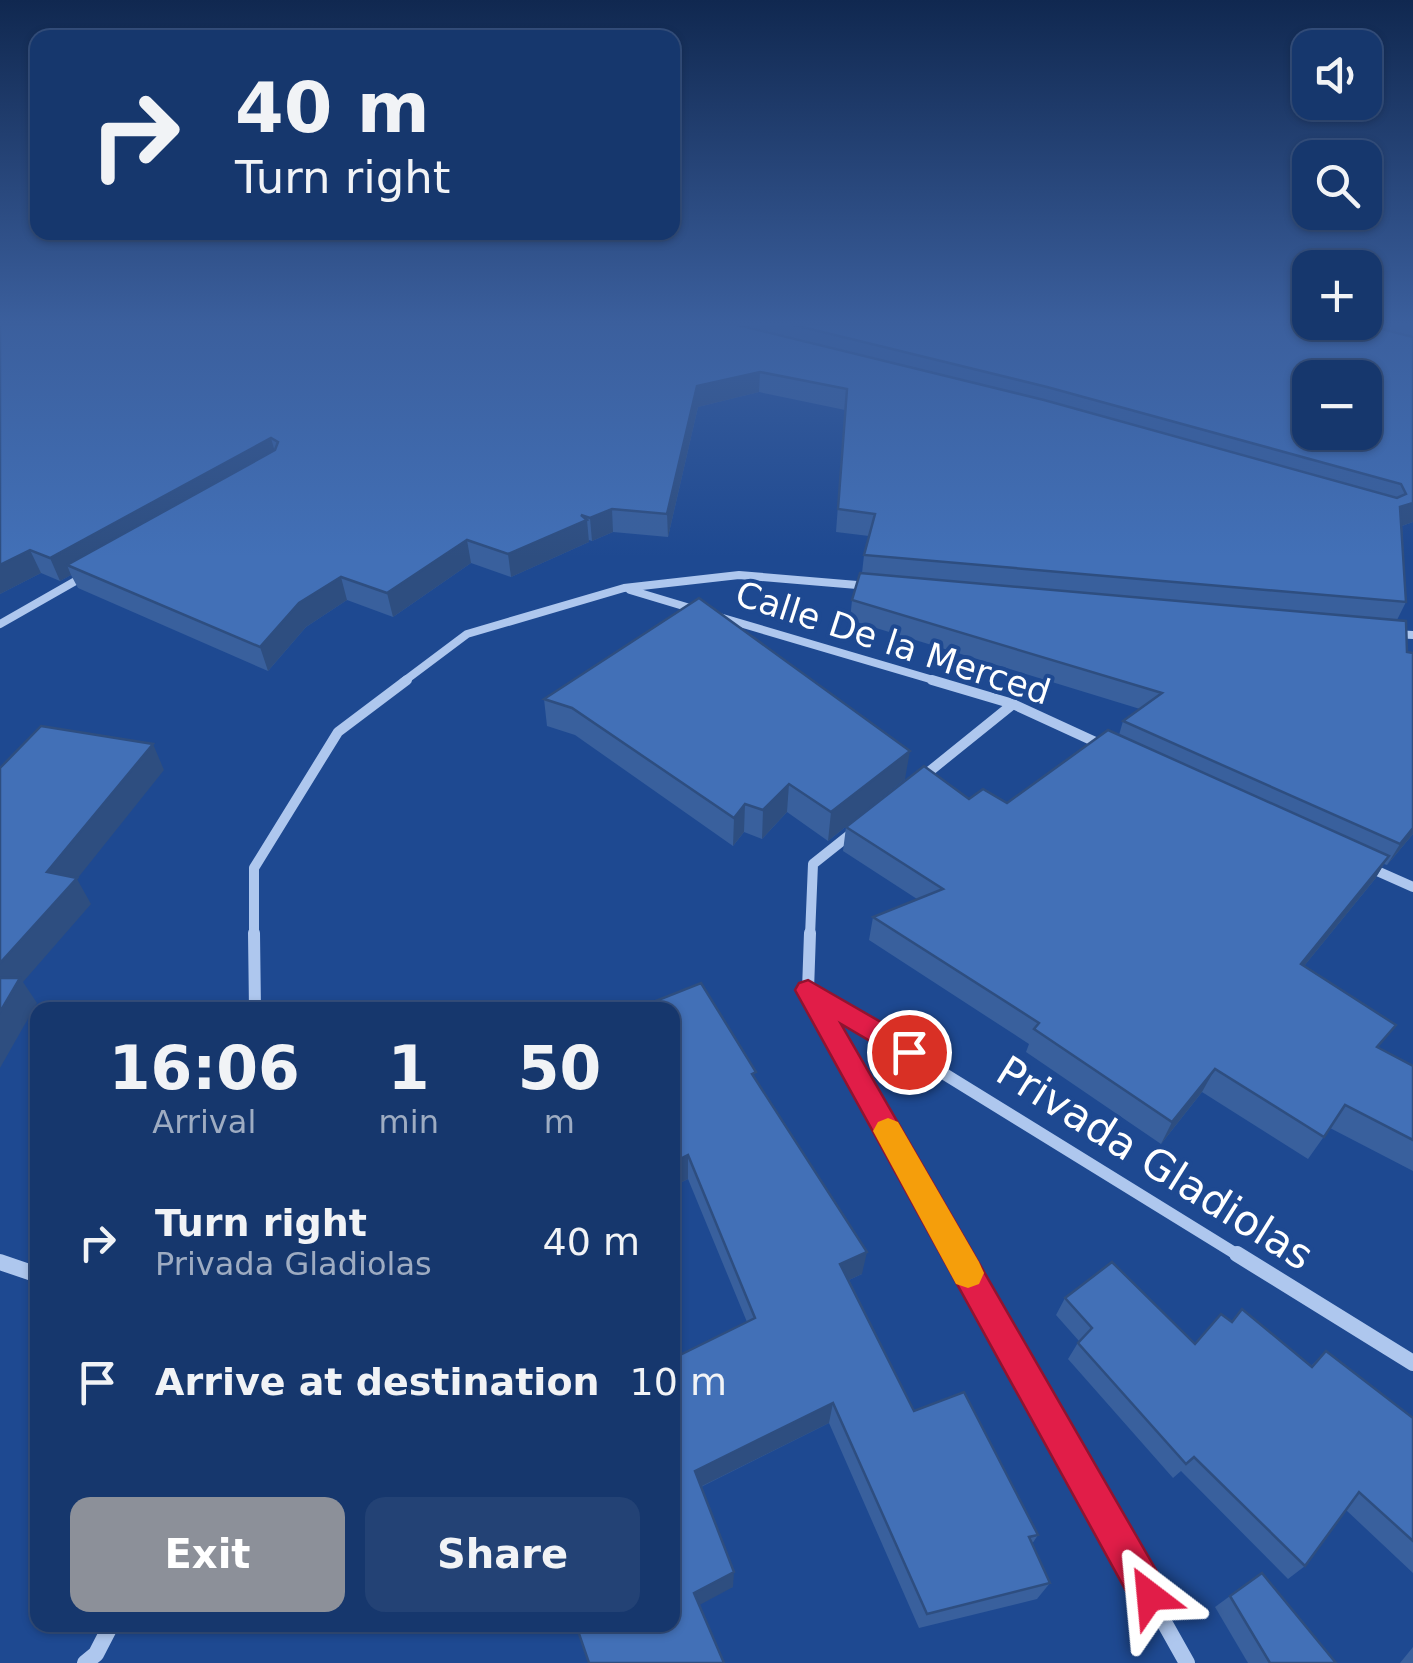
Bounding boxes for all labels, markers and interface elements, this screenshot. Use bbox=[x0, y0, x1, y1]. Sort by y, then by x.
map controls bbox=[1292, 30, 1382, 450]
button: sound bbox=[1292, 30, 1382, 120]
text: 40 m bbox=[235, 67, 430, 149]
icon: right bbox=[70, 70, 200, 200]
button: search bbox=[1292, 140, 1382, 230]
text: Turn right bbox=[235, 151, 450, 204]
button: + bbox=[1292, 250, 1382, 340]
button: − bbox=[1292, 360, 1382, 450]
street label: Calle De la Merced bbox=[731, 573, 1055, 713]
pin bbox=[867, 1010, 952, 1095]
icon: arrive bbox=[882, 1025, 937, 1080]
text: 16:06 bbox=[109, 1033, 300, 1103]
text: 1 bbox=[388, 1033, 430, 1103]
text: 50 bbox=[518, 1033, 601, 1103]
street label: Privada Gladiolas bbox=[988, 1046, 1322, 1280]
text: Arrival bbox=[152, 1103, 256, 1141]
text: min bbox=[379, 1103, 439, 1141]
text: m bbox=[544, 1103, 575, 1141]
text: Turn right bbox=[155, 1201, 367, 1245]
icon: right bbox=[70, 1215, 125, 1270]
text: 40 m bbox=[543, 1220, 640, 1264]
text: Privada Gladiolas bbox=[155, 1245, 432, 1283]
icon: arrive bbox=[70, 1355, 125, 1410]
text: Arrive at destination bbox=[155, 1360, 600, 1404]
text: 10 m bbox=[630, 1360, 727, 1404]
button: Exit bbox=[70, 1497, 345, 1612]
button: Share bbox=[365, 1497, 640, 1612]
position arrow bbox=[1098, 1544, 1202, 1648]

